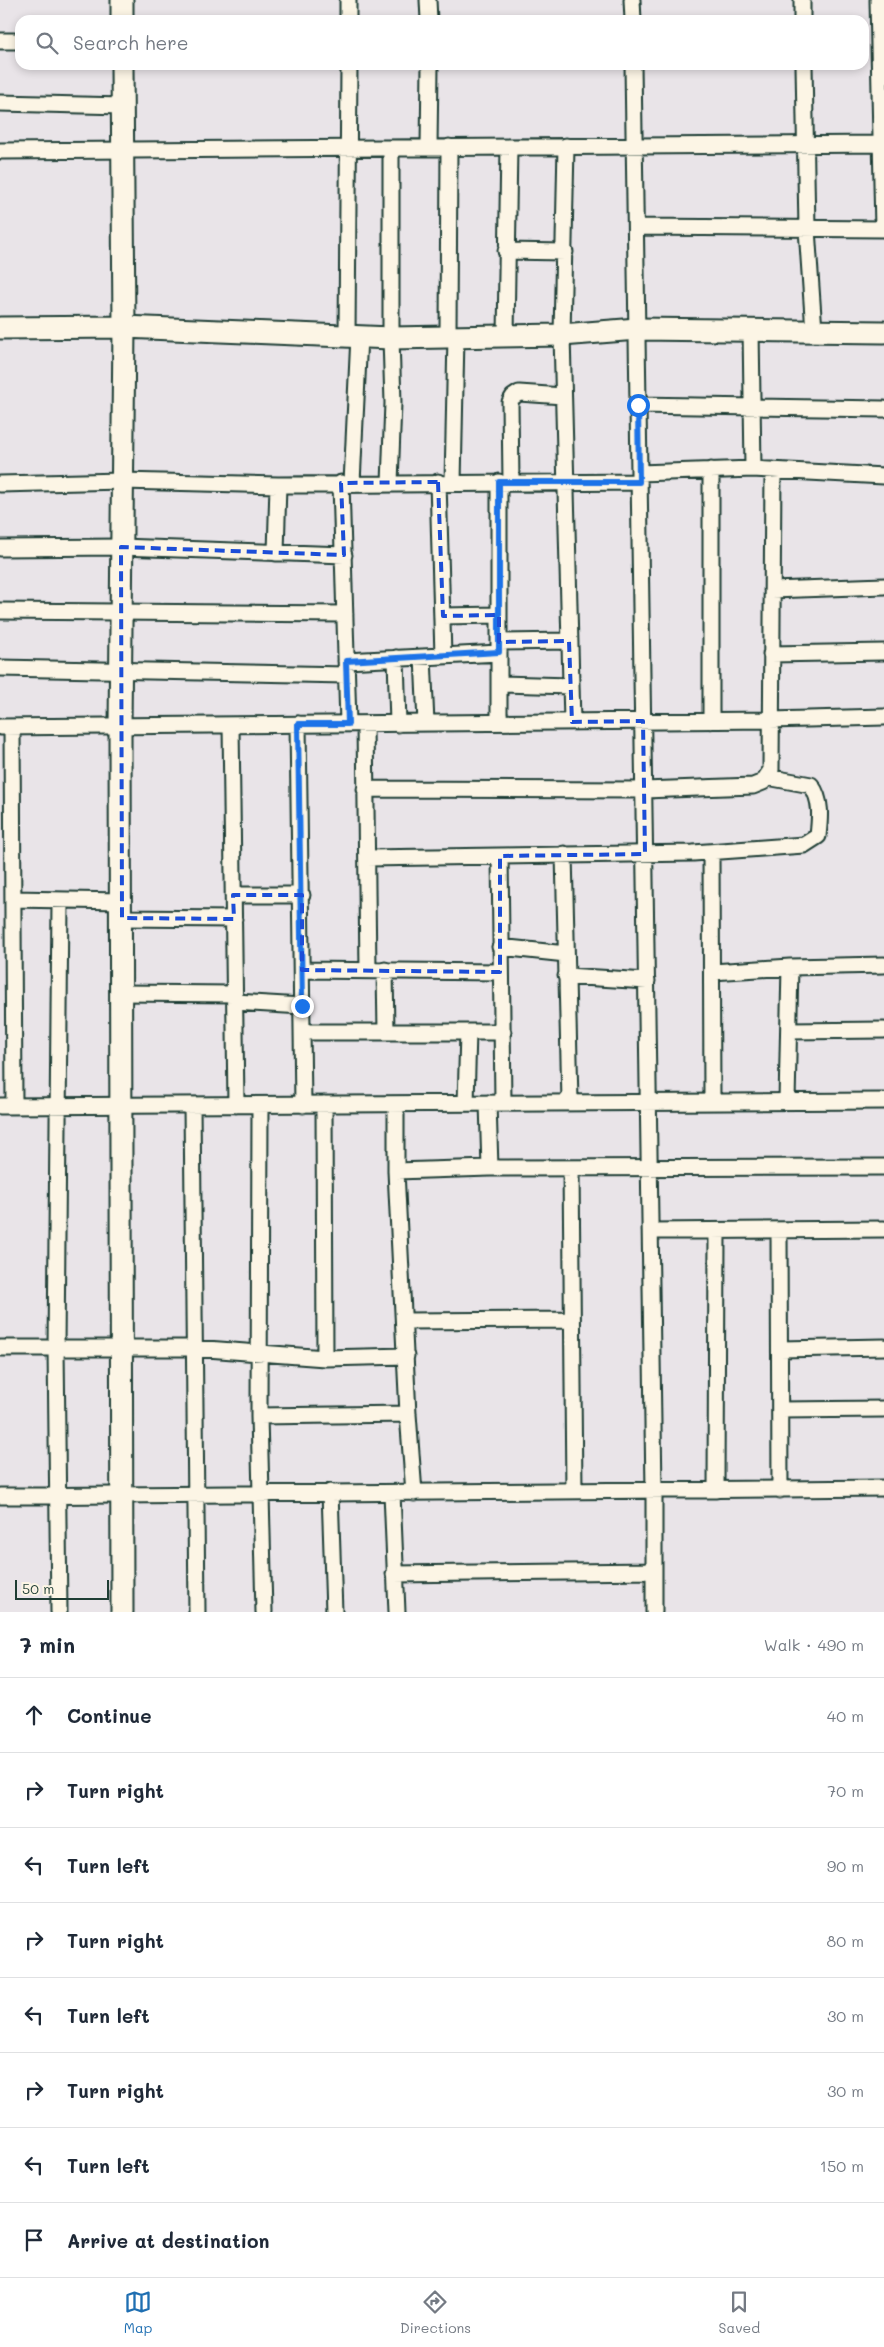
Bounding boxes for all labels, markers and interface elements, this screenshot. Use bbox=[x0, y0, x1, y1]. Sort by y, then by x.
search box bbox=[15, 15, 869, 70]
icon: search bbox=[33, 29, 61, 57]
text: Search here bbox=[73, 30, 189, 55]
route start bbox=[627, 394, 650, 417]
route end bbox=[291, 995, 314, 1018]
scale bar bbox=[15, 1577, 109, 1600]
text: 50 m bbox=[22, 1579, 54, 1598]
text: 7 min bbox=[20, 1631, 75, 1658]
text: Walk · 490 m bbox=[764, 1634, 864, 1655]
icon: ahead bbox=[20, 1701, 48, 1729]
text: Continue bbox=[67, 1703, 152, 1728]
text: 40 m bbox=[827, 1705, 864, 1726]
icon: right bbox=[20, 1776, 48, 1804]
text: Turn right bbox=[67, 1778, 164, 1803]
text: 70 m bbox=[827, 1780, 864, 1801]
icon: left bbox=[20, 1851, 48, 1879]
text: Turn left bbox=[67, 1853, 150, 1878]
text: 90 m bbox=[827, 1855, 864, 1876]
icon: right bbox=[20, 1926, 48, 1954]
text: Turn right bbox=[67, 1928, 164, 1953]
text: 80 m bbox=[827, 1930, 864, 1951]
icon: left bbox=[20, 2001, 48, 2029]
text: Turn left bbox=[67, 2003, 150, 2028]
text: 30 m bbox=[827, 2005, 864, 2026]
icon: right bbox=[20, 2076, 48, 2104]
text: Turn right bbox=[67, 2078, 164, 2103]
text: 30 m bbox=[827, 2080, 864, 2101]
icon: left bbox=[20, 2151, 48, 2179]
text: Turn left bbox=[67, 2153, 150, 2178]
text: 150 m bbox=[820, 2155, 864, 2176]
icon: arrive bbox=[20, 2226, 48, 2254]
text: Arrive at destination bbox=[67, 2228, 270, 2253]
tab: Map bbox=[124, 2288, 152, 2337]
tab: Directions bbox=[400, 2288, 471, 2337]
tab: Saved bbox=[719, 2288, 760, 2337]

